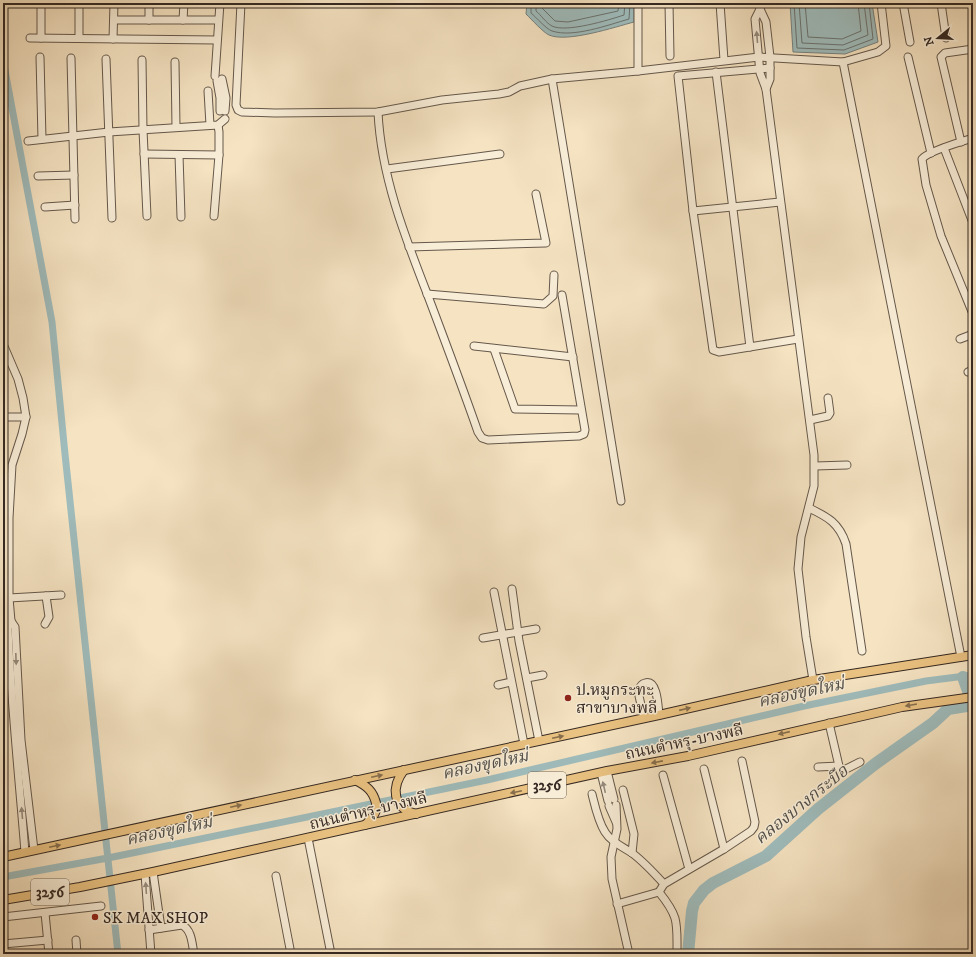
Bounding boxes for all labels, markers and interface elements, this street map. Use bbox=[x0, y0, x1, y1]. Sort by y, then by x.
north arrow bbox=[918, 18, 958, 58]
one-way arrow bbox=[753, 31, 760, 43]
text: N bbox=[921, 34, 937, 47]
one-way arrow bbox=[13, 653, 19, 666]
water label: คลองขุดใหม่ bbox=[756, 671, 849, 713]
place label: ป.หมูกระทะ สาขาบางพลี bbox=[576, 680, 658, 718]
marker: ป.หมูกระทะ สาขาบางพลี bbox=[563, 693, 573, 703]
one-way arrow bbox=[905, 703, 917, 709]
one-way arrow bbox=[679, 705, 692, 711]
street label: ถนนตำหรุ-บางพลี bbox=[623, 720, 745, 765]
one-way arrow bbox=[778, 731, 790, 737]
one-way arrow bbox=[552, 733, 565, 739]
water label: คลองขุดใหม่ bbox=[440, 743, 533, 785]
one-way arrow bbox=[651, 759, 663, 765]
water label: คลองบางกระบือ bbox=[750, 760, 854, 849]
road number: 3256 bbox=[528, 772, 566, 798]
one-way arrow bbox=[370, 773, 383, 779]
one-way arrow bbox=[601, 781, 607, 793]
street label: ถนนตำหรุ-บางพลี bbox=[307, 788, 429, 835]
one-way arrow bbox=[510, 789, 522, 795]
one-way arrow bbox=[230, 803, 242, 809]
one-way arrow bbox=[18, 807, 25, 819]
water label: คลองขุดใหม่ bbox=[124, 809, 217, 851]
one-way arrow bbox=[49, 842, 61, 848]
road number: 3256 bbox=[31, 879, 69, 905]
one-way arrow bbox=[143, 882, 150, 894]
place label: SK MAX SHOP bbox=[103, 908, 208, 928]
marker: SK MAX SHOP bbox=[90, 912, 100, 922]

